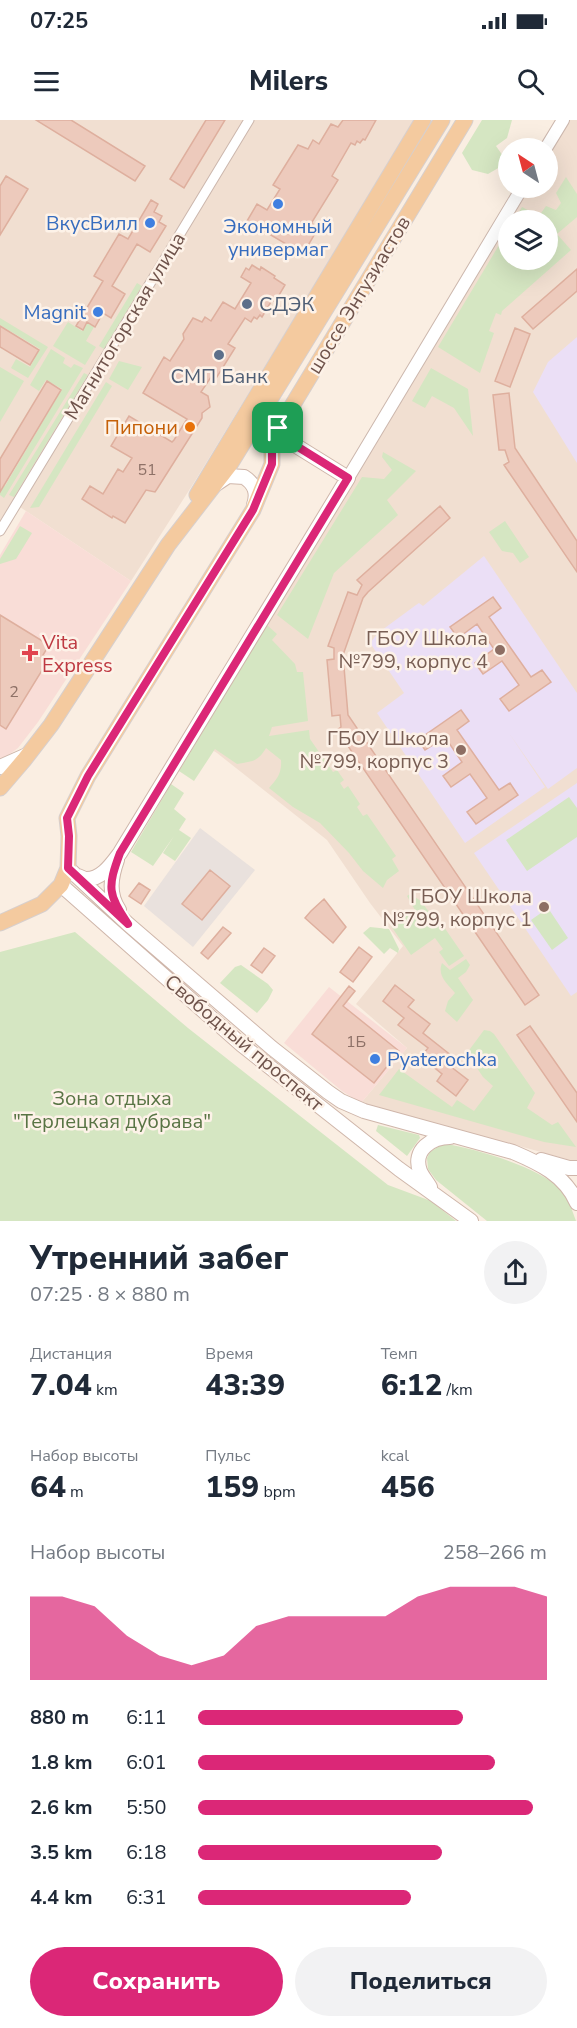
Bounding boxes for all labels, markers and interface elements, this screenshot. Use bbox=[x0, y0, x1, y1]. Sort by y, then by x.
text: 07:25 bbox=[30, 6, 88, 36]
text: Milers bbox=[249, 63, 328, 100]
icon: menu bbox=[30, 65, 63, 98]
icon: search bbox=[514, 65, 547, 98]
north arrow bbox=[498, 138, 558, 198]
map controls bbox=[498, 138, 558, 270]
marker: Экономный универмаг bbox=[271, 197, 285, 211]
place label: ВкусВилл bbox=[46, 210, 138, 237]
button: layers bbox=[498, 210, 558, 270]
street label: шоссе Энтузиастов bbox=[301, 211, 417, 379]
place label: Экономный универмаг bbox=[223, 213, 333, 263]
marker: ВкусВилл bbox=[143, 216, 157, 230]
street label: Магнитогорская улица bbox=[58, 227, 192, 425]
place label: СДЭК bbox=[259, 291, 314, 318]
marker: СДЭК bbox=[240, 297, 254, 311]
place label: Magnit bbox=[24, 299, 87, 326]
marker: Magnit bbox=[91, 305, 105, 319]
marker: СМП Банк bbox=[212, 348, 226, 362]
place label: СМП Банк bbox=[170, 363, 268, 390]
pin bbox=[252, 402, 303, 453]
icon: arrive bbox=[261, 411, 294, 444]
place label: Пипони bbox=[105, 414, 178, 441]
marker: Пипони bbox=[183, 420, 197, 434]
house number: 51 bbox=[137, 459, 157, 481]
place label: ГБОУ Школа №799, корпус 4 bbox=[338, 625, 488, 675]
place label: Vita Express bbox=[41, 629, 113, 679]
marker: ГБОУ Школа №799, корпус 4 bbox=[493, 643, 507, 657]
marker: Vita Express bbox=[23, 646, 37, 660]
house number: 2 bbox=[9, 681, 19, 703]
place label: ГБОУ Школа №799, корпус 3 bbox=[299, 725, 449, 775]
marker: ГБОУ Школа №799, корпус 3 bbox=[454, 743, 468, 757]
place label: ГБОУ Школа №799, корпус 1 bbox=[382, 883, 532, 933]
marker: ГБОУ Школа №799, корпус 1 bbox=[537, 900, 551, 914]
street label: Свободный проспект bbox=[159, 969, 329, 1118]
house number: 1Б bbox=[346, 1031, 366, 1053]
place label: Pyaterochka bbox=[387, 1046, 497, 1073]
marker: Pyaterochka bbox=[368, 1052, 382, 1066]
park label: Зона отдыха "Терлецкая дубрава" bbox=[13, 1085, 211, 1135]
text: Утренний забег bbox=[30, 1236, 289, 1281]
button: share bbox=[484, 1241, 547, 1304]
text: 07:25 · 8 × 880 m bbox=[30, 1281, 190, 1308]
text: Дистанция bbox=[30, 1343, 112, 1365]
text: Время bbox=[205, 1343, 253, 1365]
text: Темп bbox=[381, 1343, 418, 1365]
text: 7.04 bbox=[30, 1365, 92, 1406]
text: 43:39 bbox=[205, 1365, 285, 1406]
text: 6:12 bbox=[381, 1365, 442, 1406]
text: km bbox=[92, 1379, 118, 1401]
text: /km bbox=[442, 1379, 473, 1401]
text: Набор высоты bbox=[30, 1445, 138, 1467]
text: Пульс bbox=[205, 1445, 251, 1467]
text: kcal bbox=[381, 1445, 409, 1467]
text: 64 bbox=[30, 1467, 66, 1508]
text: 159 bbox=[205, 1467, 259, 1508]
text: 456 bbox=[381, 1467, 435, 1508]
text: m bbox=[66, 1481, 84, 1503]
text: bpm bbox=[259, 1481, 296, 1503]
text: Набор высоты bbox=[30, 1539, 165, 1566]
text: 258–266 m bbox=[443, 1539, 547, 1566]
text: 880 m bbox=[30, 1704, 89, 1731]
text: 6:11 bbox=[126, 1704, 167, 1731]
text: 1.8 km bbox=[30, 1749, 93, 1776]
text: 6:01 bbox=[126, 1749, 167, 1776]
text: 2.6 km bbox=[30, 1794, 93, 1821]
text: 5:50 bbox=[126, 1794, 167, 1821]
text: 3.5 km bbox=[30, 1839, 93, 1866]
text: 6:18 bbox=[126, 1839, 167, 1866]
text: 4.4 km bbox=[30, 1884, 93, 1911]
text: 6:31 bbox=[126, 1884, 167, 1911]
button: Сохранить bbox=[30, 1947, 283, 2016]
button: Поделиться bbox=[295, 1947, 547, 2016]

